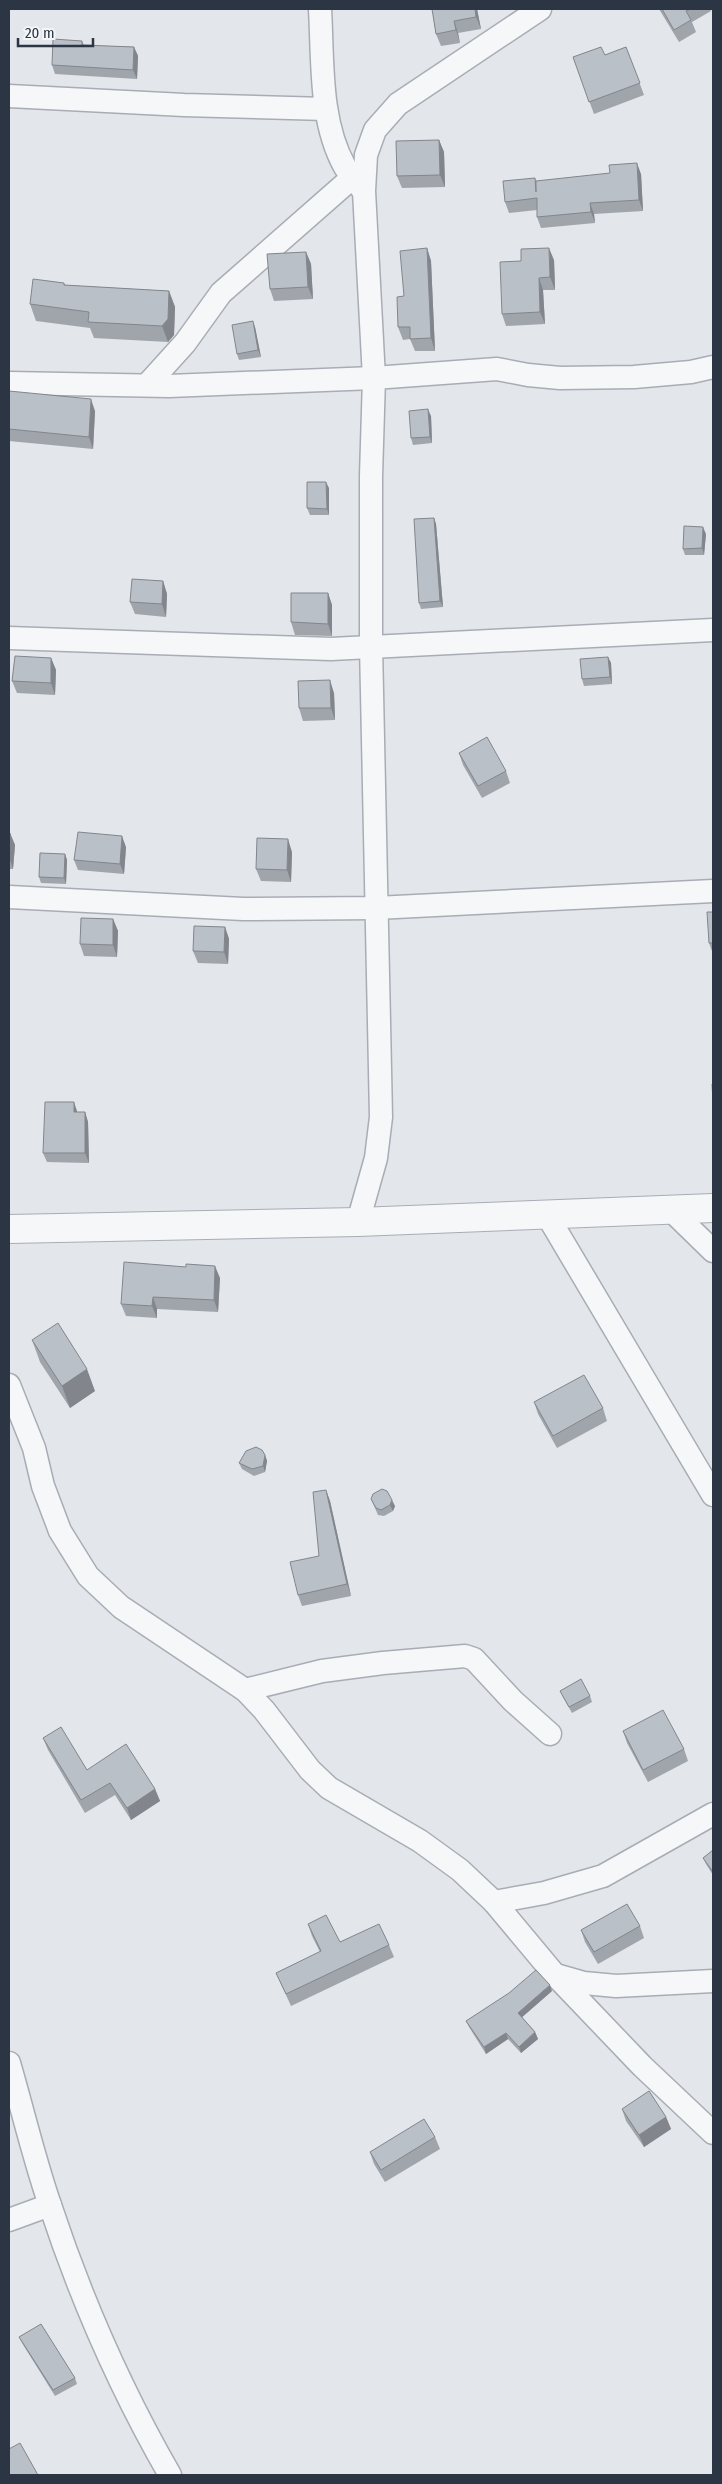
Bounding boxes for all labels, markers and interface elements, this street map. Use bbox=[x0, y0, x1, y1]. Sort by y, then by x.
scale bar bbox=[18, 15, 92, 47]
text: 20 m bbox=[25, 24, 55, 42]

